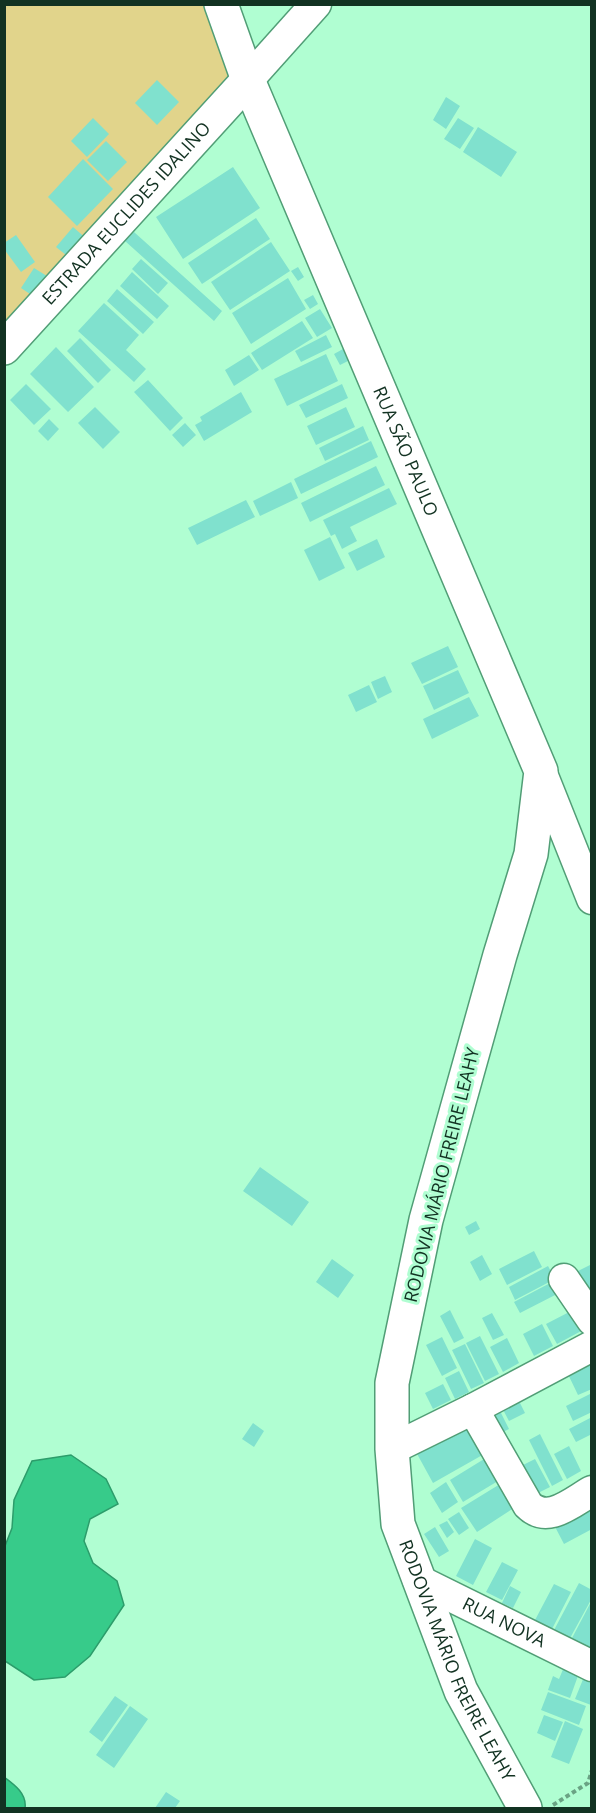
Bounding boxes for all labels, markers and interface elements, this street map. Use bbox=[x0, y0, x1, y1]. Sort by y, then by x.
street label: ESTRADA EUCLIDES IDALINO bbox=[36, 116, 215, 309]
street label: RUA SÃO PAULO bbox=[368, 382, 445, 520]
street label: RODOVIA MÁRIO FREIRE LEAHY bbox=[398, 1044, 485, 1305]
street label: RODOVIA MÁRIO FREIRE LEAHY bbox=[394, 1536, 521, 1786]
street label: RUA NOVA bbox=[459, 1591, 551, 1653]

